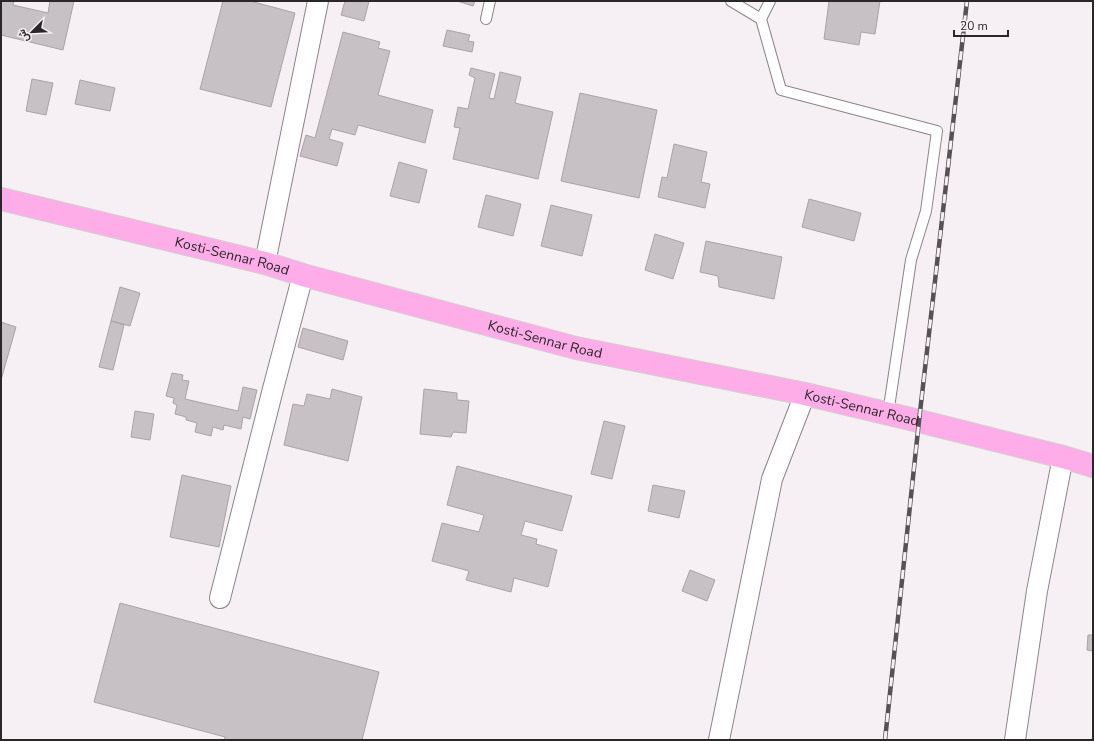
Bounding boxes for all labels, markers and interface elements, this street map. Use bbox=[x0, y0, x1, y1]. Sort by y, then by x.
north arrow bbox=[12, 12, 52, 52]
scale bar bbox=[954, 12, 1008, 38]
text: 20 m bbox=[960, 18, 988, 34]
text: ش bbox=[14, 27, 33, 45]
street label: Kosti-Sennar Road bbox=[173, 232, 292, 280]
street label: Kosti-Sennar Road bbox=[486, 316, 604, 363]
street label: Kosti-Sennar Road bbox=[802, 385, 921, 431]

